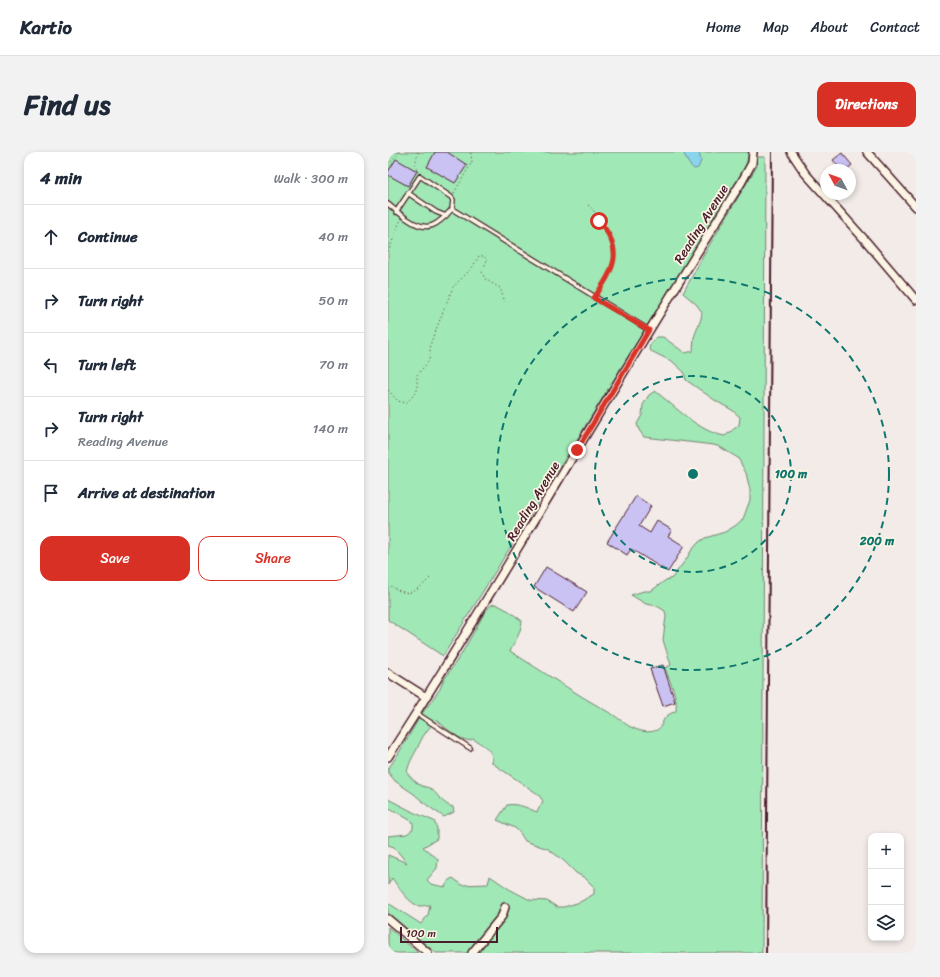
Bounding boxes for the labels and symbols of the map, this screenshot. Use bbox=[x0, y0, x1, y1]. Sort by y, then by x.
north arrow bbox=[820, 164, 856, 200]
street label: Reading Avenue bbox=[667, 180, 735, 268]
route start bbox=[590, 212, 608, 230]
route end bbox=[568, 441, 586, 459]
street label: Reading Avenue bbox=[500, 457, 566, 545]
text: 100 m bbox=[775, 463, 808, 485]
centre of rings bbox=[686, 467, 700, 481]
text: 200 m bbox=[859, 530, 895, 552]
scale bar bbox=[400, 925, 498, 944]

